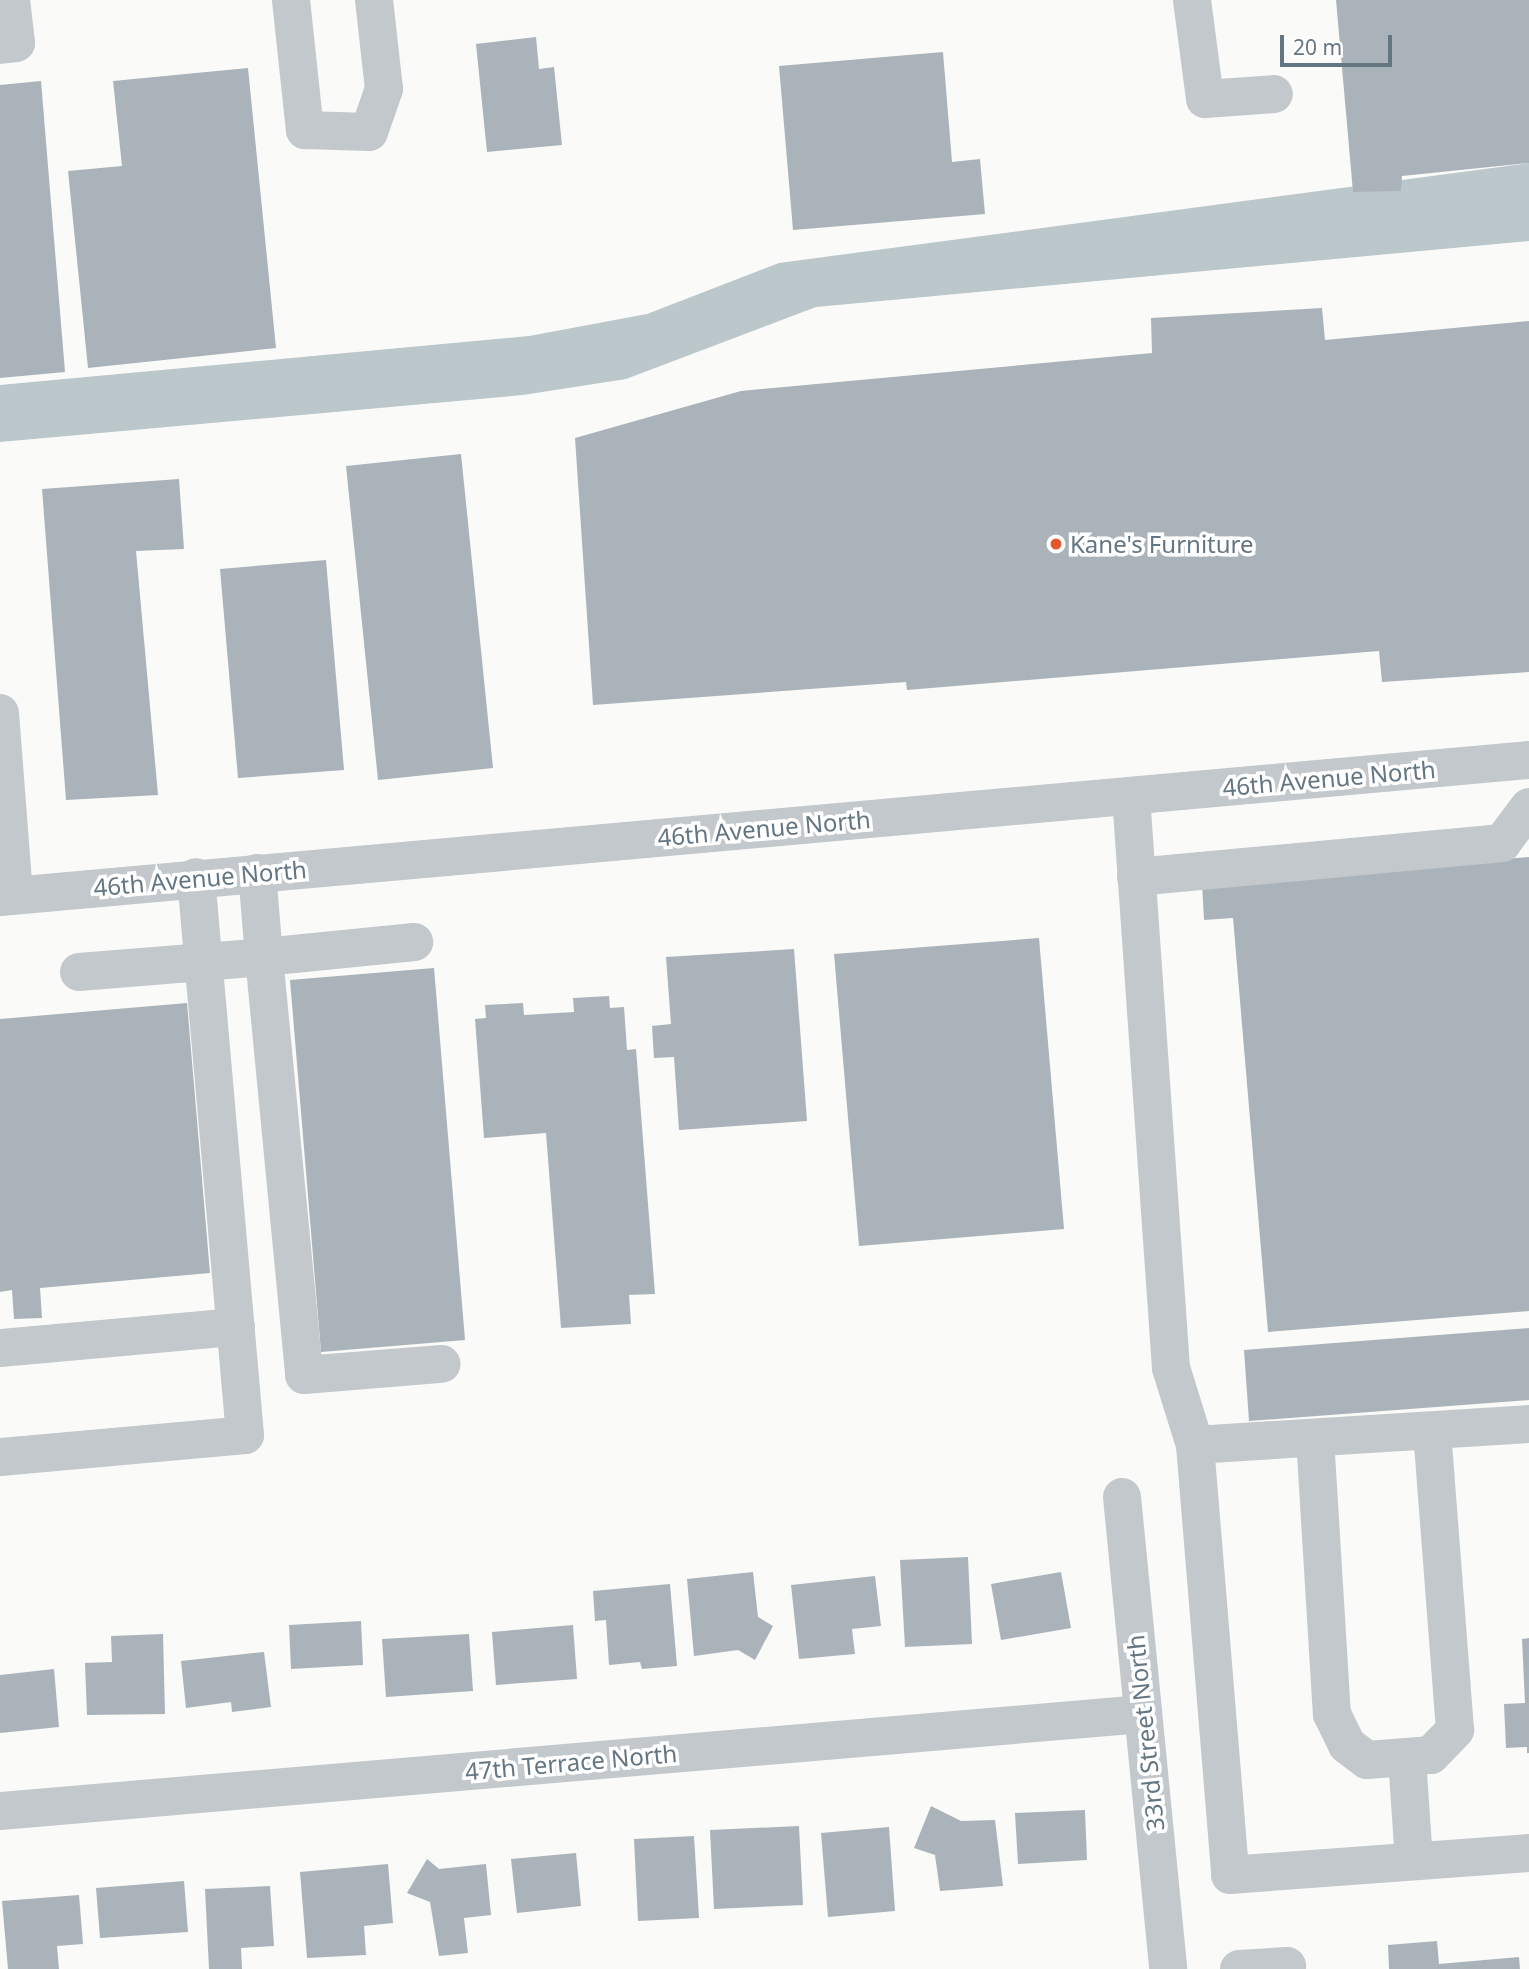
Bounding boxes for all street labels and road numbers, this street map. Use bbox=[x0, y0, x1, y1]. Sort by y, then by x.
street label: 46th Avenue North bbox=[1221, 754, 1437, 802]
street label: 46th Avenue North bbox=[656, 804, 872, 852]
street label: 46th Avenue North bbox=[92, 854, 308, 902]
street label: 33rd Street North bbox=[1120, 1633, 1170, 1833]
street label: 47th Terrace North bbox=[464, 1738, 678, 1786]

